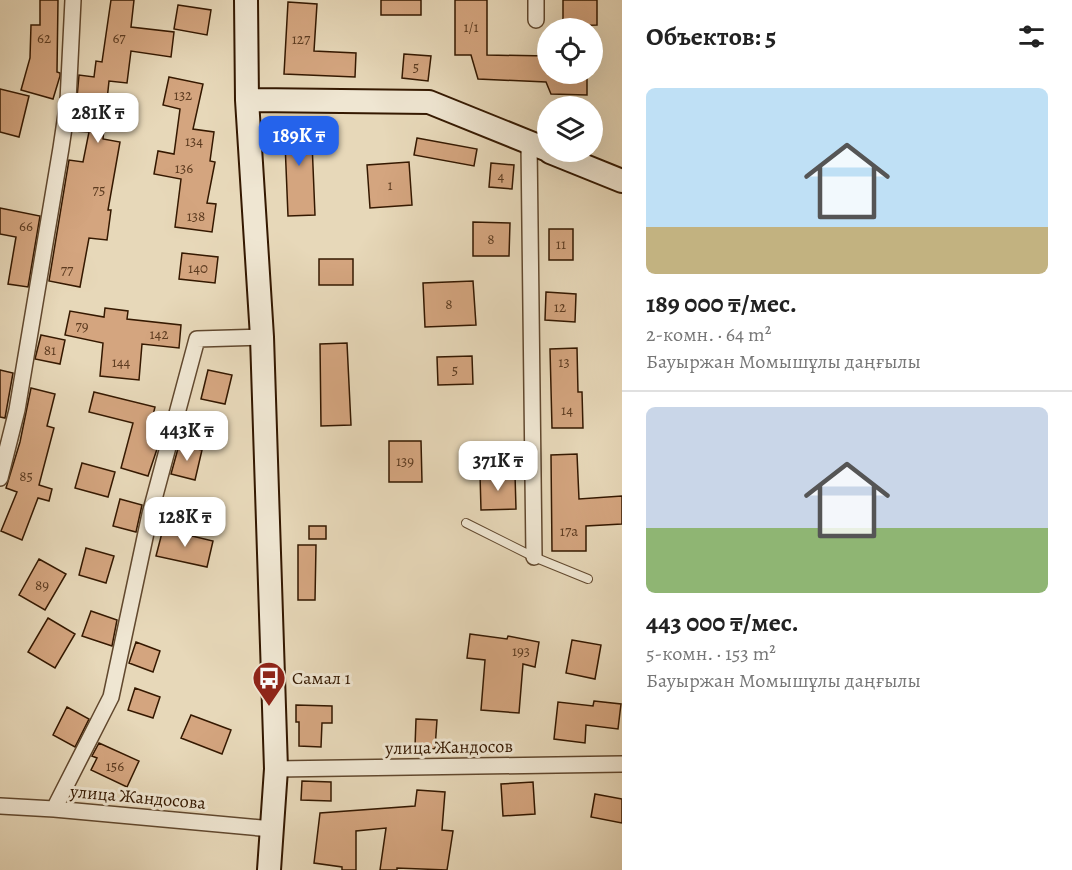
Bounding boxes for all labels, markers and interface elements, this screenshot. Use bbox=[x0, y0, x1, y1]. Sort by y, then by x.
house number: 1/1 bbox=[463, 17, 479, 37]
map controls bbox=[537, 18, 603, 162]
button: locate bbox=[537, 18, 603, 84]
text: Объектов: 5 bbox=[646, 19, 776, 54]
icon: filters bbox=[1015, 20, 1048, 53]
house number: 62 bbox=[37, 28, 51, 48]
house number: 67 bbox=[112, 28, 126, 48]
house number: 127 bbox=[292, 29, 311, 49]
house number: 5 bbox=[413, 57, 419, 77]
house number: 132 bbox=[174, 85, 192, 105]
pin: 281K ₸ bbox=[49, 93, 147, 144]
button: layers bbox=[537, 96, 603, 162]
text: 281K ₸ bbox=[72, 99, 124, 126]
pin: 189K ₸ bbox=[250, 116, 348, 167]
text: 189K ₸ bbox=[273, 122, 325, 149]
icon: home bbox=[793, 127, 901, 235]
house number: 134 bbox=[185, 131, 203, 151]
house number: 136 bbox=[175, 158, 193, 178]
house number: 4 bbox=[498, 166, 505, 186]
house number: 1 bbox=[387, 175, 393, 195]
house number: 75 bbox=[93, 180, 105, 200]
house number: 138 bbox=[187, 206, 205, 226]
house number: 66 bbox=[19, 216, 33, 236]
house number: 8 bbox=[487, 229, 495, 249]
house number: 11 bbox=[556, 234, 566, 254]
house number: 140 bbox=[188, 258, 208, 278]
house number: 77 bbox=[61, 260, 74, 280]
text: 189 000 ₸/мес. bbox=[646, 286, 797, 321]
house number: 8 bbox=[445, 294, 453, 314]
house number: 12 bbox=[554, 297, 566, 317]
house number: 79 bbox=[75, 316, 89, 336]
text: 2-комн. · 64 m² bbox=[646, 321, 771, 348]
house number: 142 bbox=[149, 324, 169, 344]
house number: 81 bbox=[44, 340, 56, 360]
text: Бауыржан Момышұлы даңғылы bbox=[646, 348, 921, 375]
house number: 144 bbox=[112, 352, 131, 372]
house number: 13 bbox=[558, 352, 570, 372]
house number: 5 bbox=[452, 360, 458, 380]
house number: 14 bbox=[561, 400, 573, 420]
pin: 443K ₸ bbox=[138, 411, 236, 462]
text: 443K ₸ bbox=[160, 417, 214, 444]
pin: 371K ₸ bbox=[449, 441, 547, 492]
icon: home bbox=[793, 446, 901, 554]
text: 371K ₸ bbox=[473, 447, 523, 474]
house number: 139 bbox=[396, 451, 414, 471]
house number: 85 bbox=[19, 466, 33, 486]
pin: 128K ₸ bbox=[136, 497, 234, 548]
text: 128K ₸ bbox=[159, 503, 211, 530]
house number: 17а bbox=[560, 521, 578, 541]
house number: 89 bbox=[35, 575, 49, 595]
text: 443 000 ₸/мес. bbox=[646, 605, 799, 640]
text: 5-комн. · 153 m² bbox=[646, 640, 776, 667]
house number: 193 bbox=[512, 641, 530, 661]
bus stop icon: Самал 1 bbox=[251, 660, 287, 707]
place label: Самал 1 bbox=[292, 666, 351, 690]
text: Бауыржан Момышұлы даңғылы bbox=[646, 667, 921, 694]
street label: улица Жандосов bbox=[384, 734, 513, 760]
house number: 156 bbox=[106, 756, 124, 776]
street label: улица Жандосова bbox=[68, 779, 207, 815]

